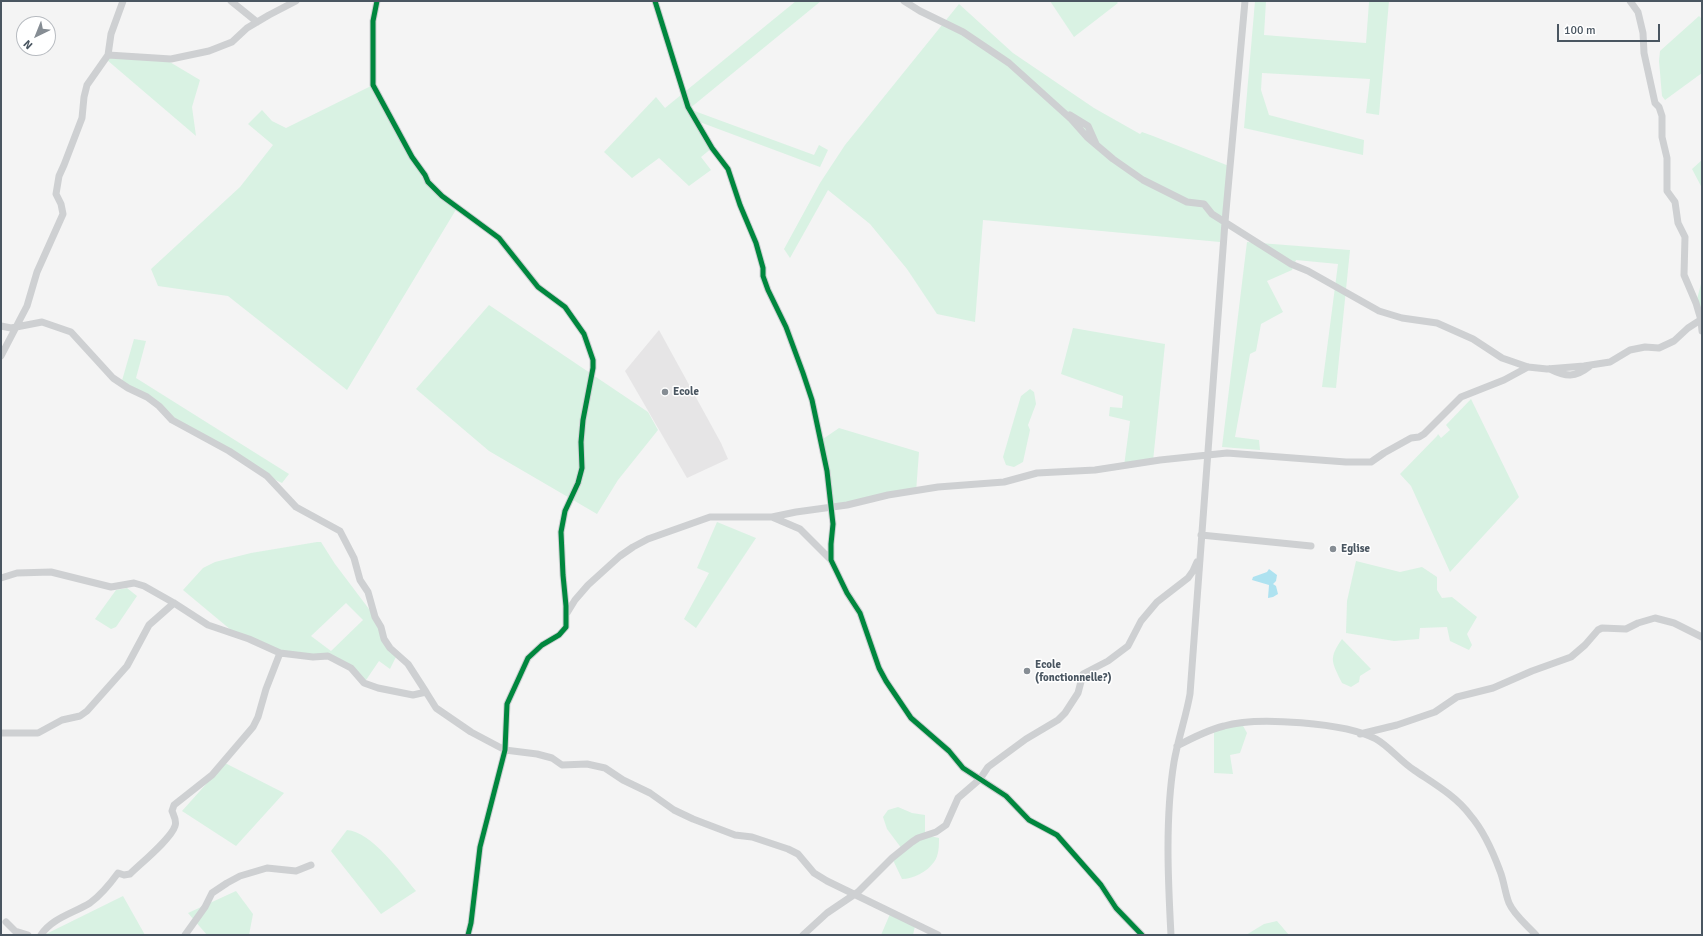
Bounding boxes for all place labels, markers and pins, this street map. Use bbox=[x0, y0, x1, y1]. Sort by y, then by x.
place label: Ecole bbox=[673, 385, 699, 399]
marker: Ecole bbox=[660, 387, 670, 397]
place label: Eglise bbox=[1341, 542, 1370, 556]
marker: Eglise bbox=[1328, 544, 1338, 554]
place label: Ecole (fonctionnelle?) bbox=[1035, 658, 1112, 684]
marker: Ecole (fonctionnelle?) bbox=[1022, 666, 1032, 676]

